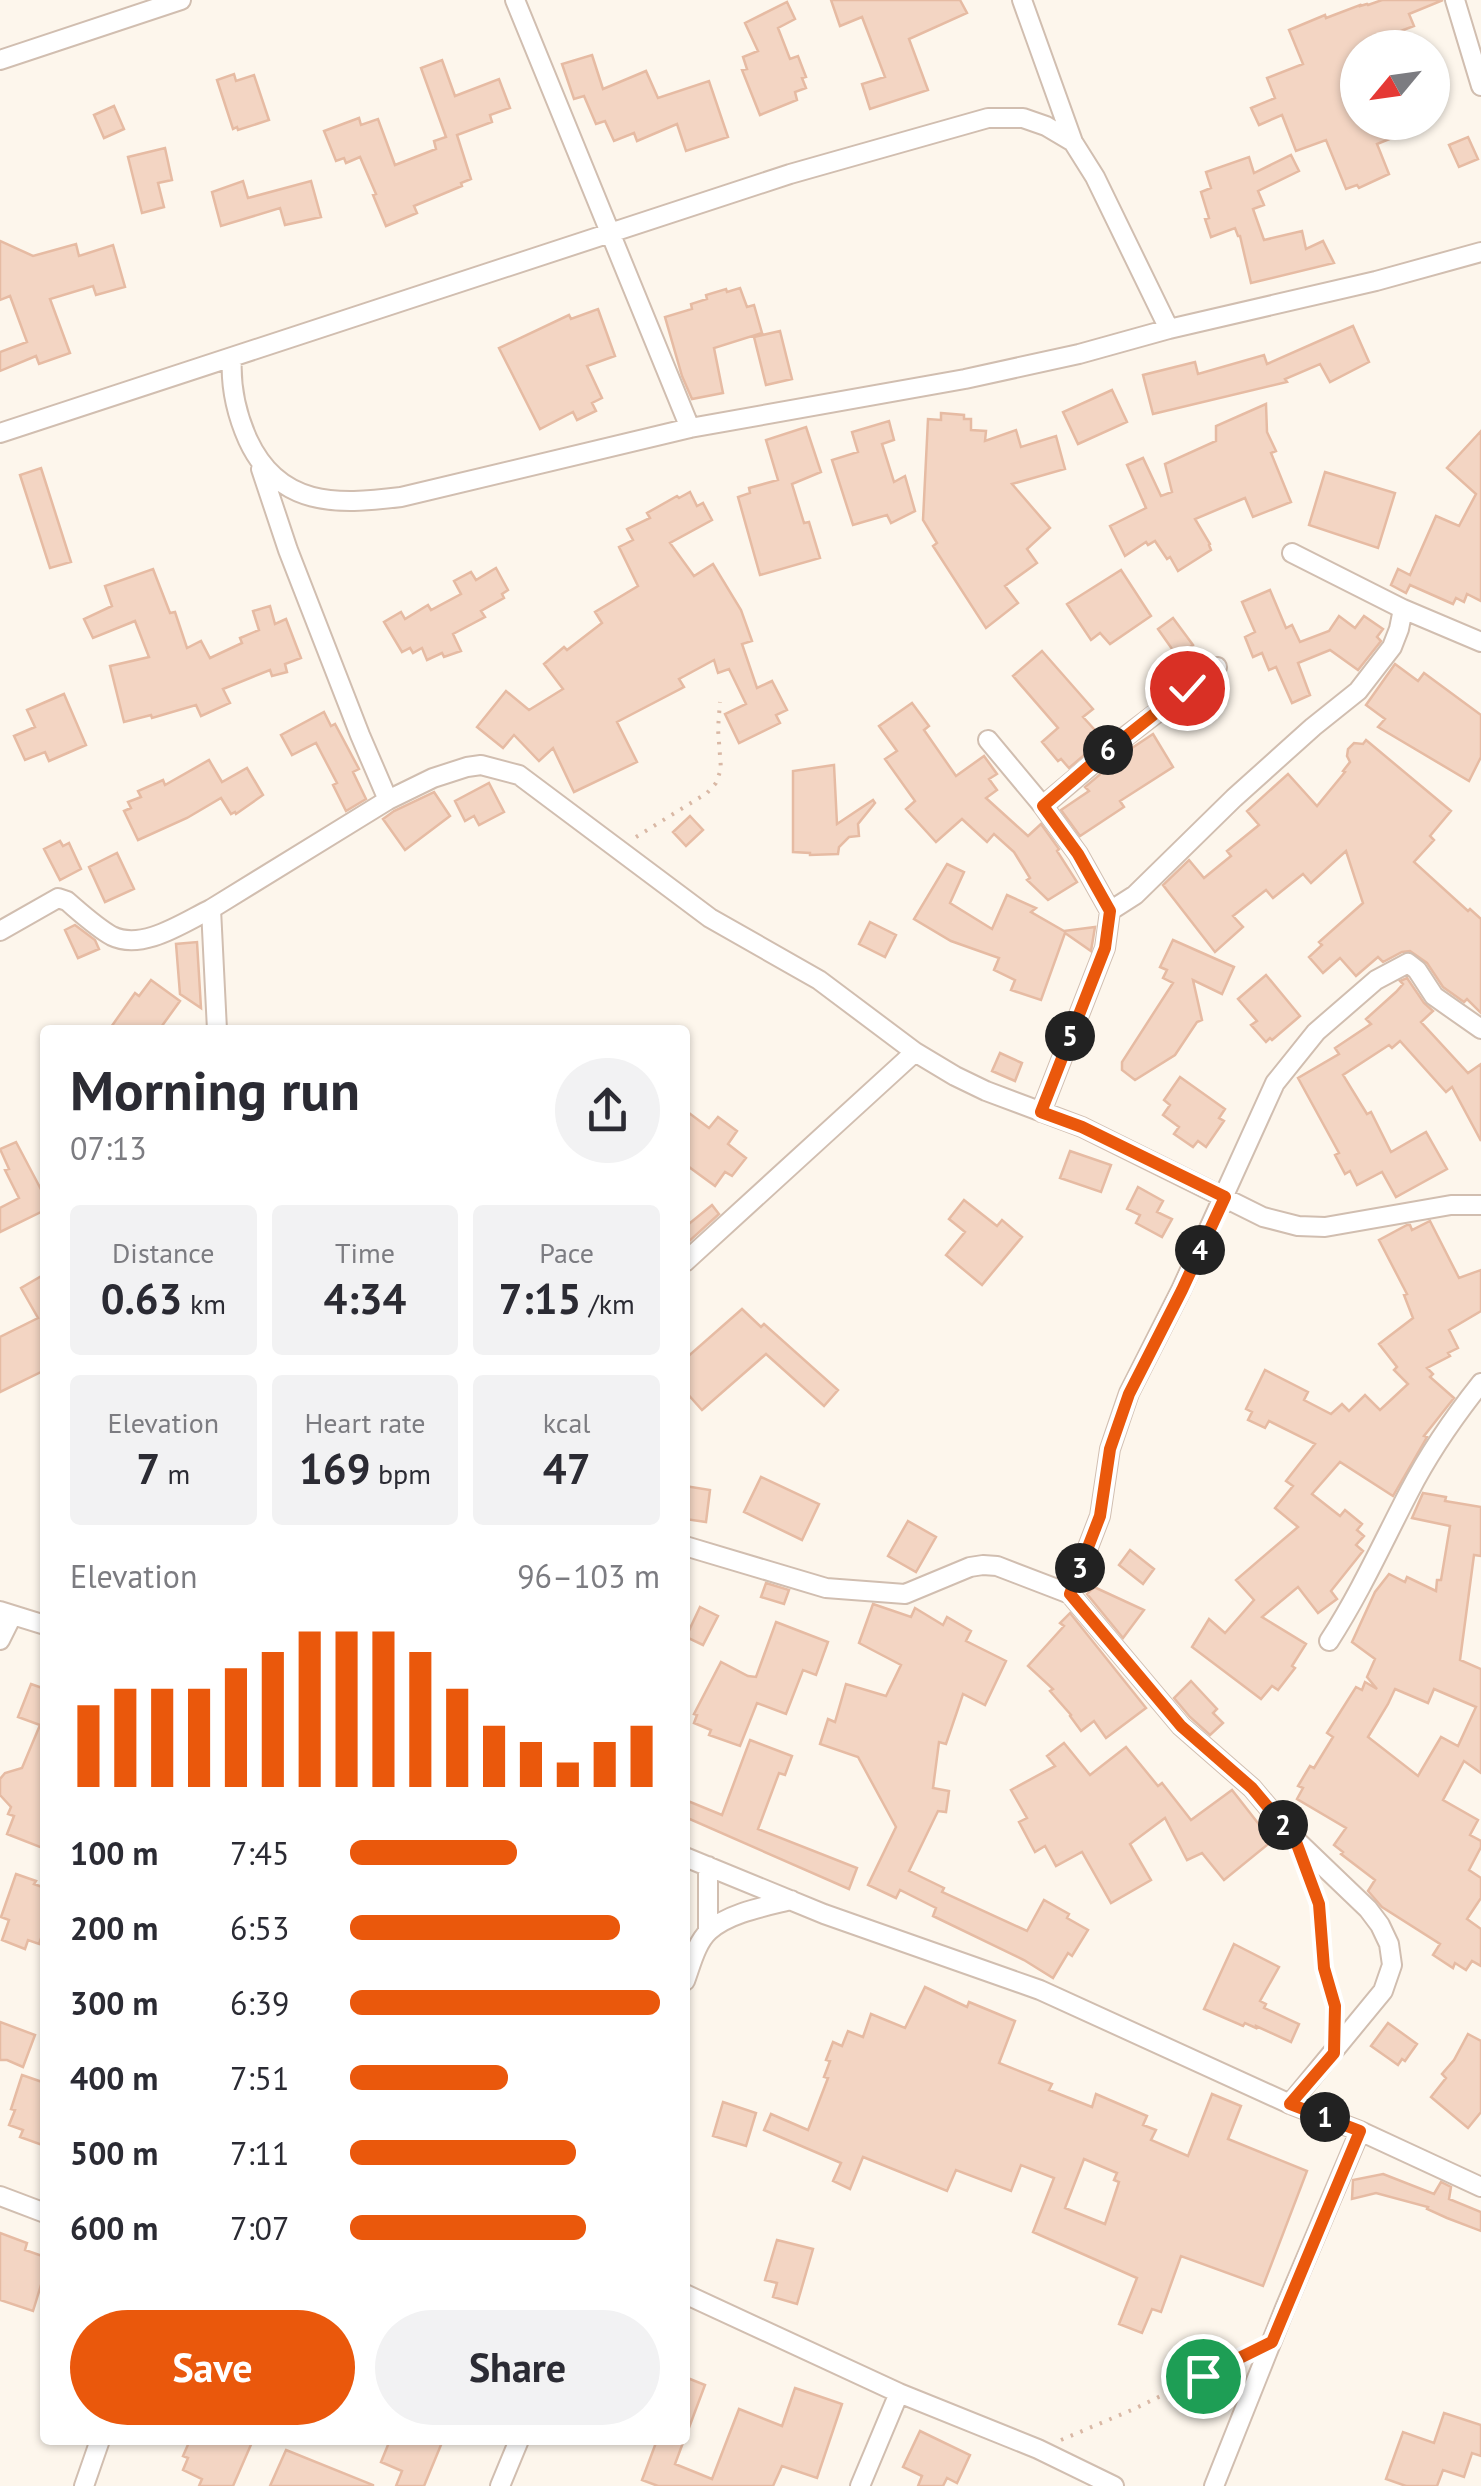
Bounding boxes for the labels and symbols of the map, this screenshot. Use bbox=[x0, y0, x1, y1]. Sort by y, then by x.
north arrow bbox=[1340, 30, 1450, 140]
pin bbox=[1145, 646, 1230, 731]
pin: 6 bbox=[1083, 725, 1133, 775]
pin: 5 bbox=[1045, 1011, 1095, 1061]
pin: 4 bbox=[1175, 1225, 1225, 1275]
pin: 3 bbox=[1055, 1543, 1105, 1593]
pin: 2 bbox=[1258, 1800, 1308, 1850]
pin: 1 bbox=[1300, 2092, 1350, 2142]
pin bbox=[1161, 2334, 1246, 2419]

